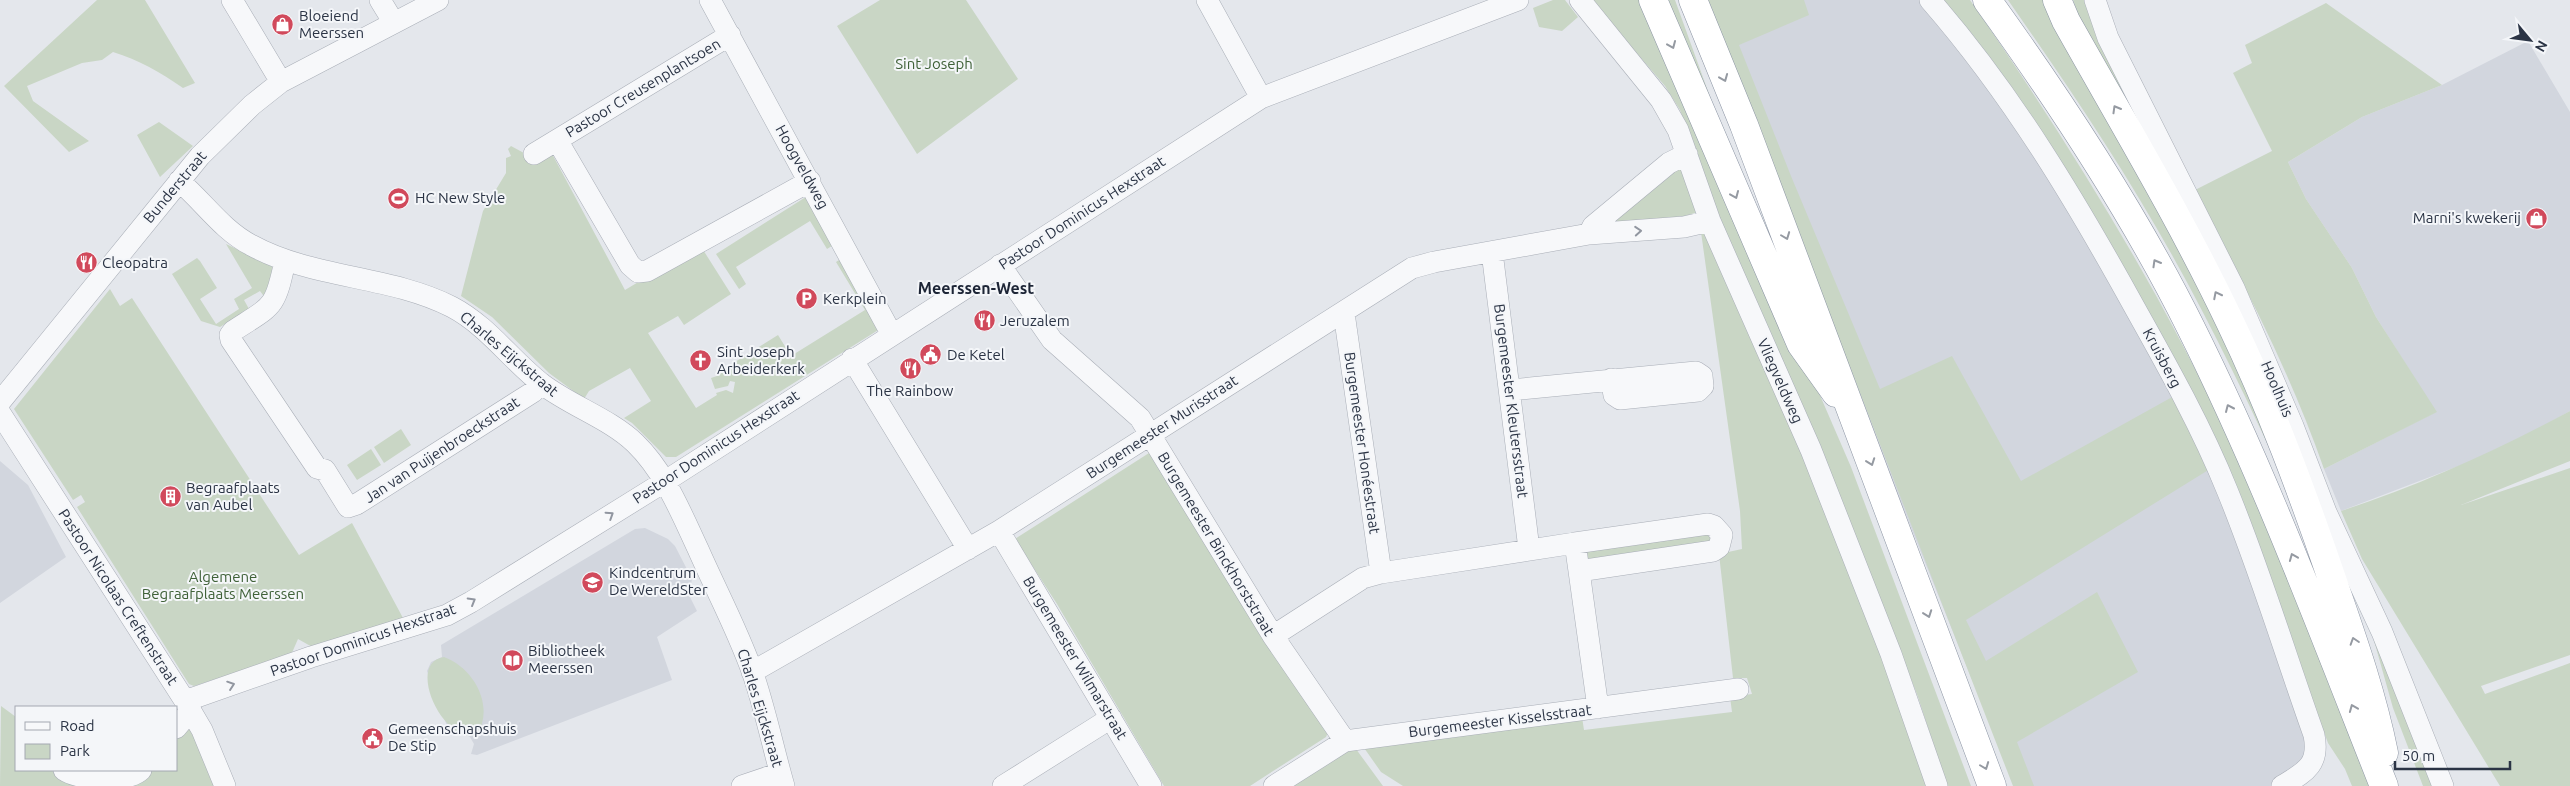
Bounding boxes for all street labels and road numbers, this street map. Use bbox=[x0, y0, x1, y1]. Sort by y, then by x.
street label: Pastoor Creusenplantsoen bbox=[562, 35, 723, 141]
street label: Hoogveldweg bbox=[772, 122, 833, 212]
street label: Bunderstraat bbox=[140, 147, 210, 226]
street label: Pastoor Dominicus Hexstraat bbox=[995, 152, 1168, 273]
street label: Burgemeester Kleutersstraat bbox=[1491, 303, 1532, 499]
street label: Charles Eijckstraat bbox=[457, 308, 562, 400]
street label: Kruisberg bbox=[2140, 325, 2185, 390]
street label: Vliegveldweg bbox=[1754, 336, 1807, 426]
street label: Burgemeester Honéestraat bbox=[1341, 351, 1384, 535]
street label: Hoolhuis bbox=[2258, 358, 2297, 419]
street label: Burgemeester Murisstraat bbox=[1083, 371, 1241, 482]
street label: Pastoor Dominicus Hexstraat bbox=[629, 386, 802, 507]
street label: Jan van Puijenbroeckstraat bbox=[361, 393, 522, 506]
street label: Burgemeester Binckhorststraat bbox=[1155, 449, 1278, 639]
street label: Pastoor Nicolaas Creftenstraat bbox=[55, 506, 182, 688]
street label: Burgemeester Wilmarstraat bbox=[1020, 573, 1131, 743]
street label: Pastoor Dominicus Hexstraat bbox=[268, 600, 458, 679]
street label: Charles Eijckstraat bbox=[734, 647, 787, 769]
street label: Burgemeester Kisselsstraat bbox=[1408, 701, 1592, 740]

